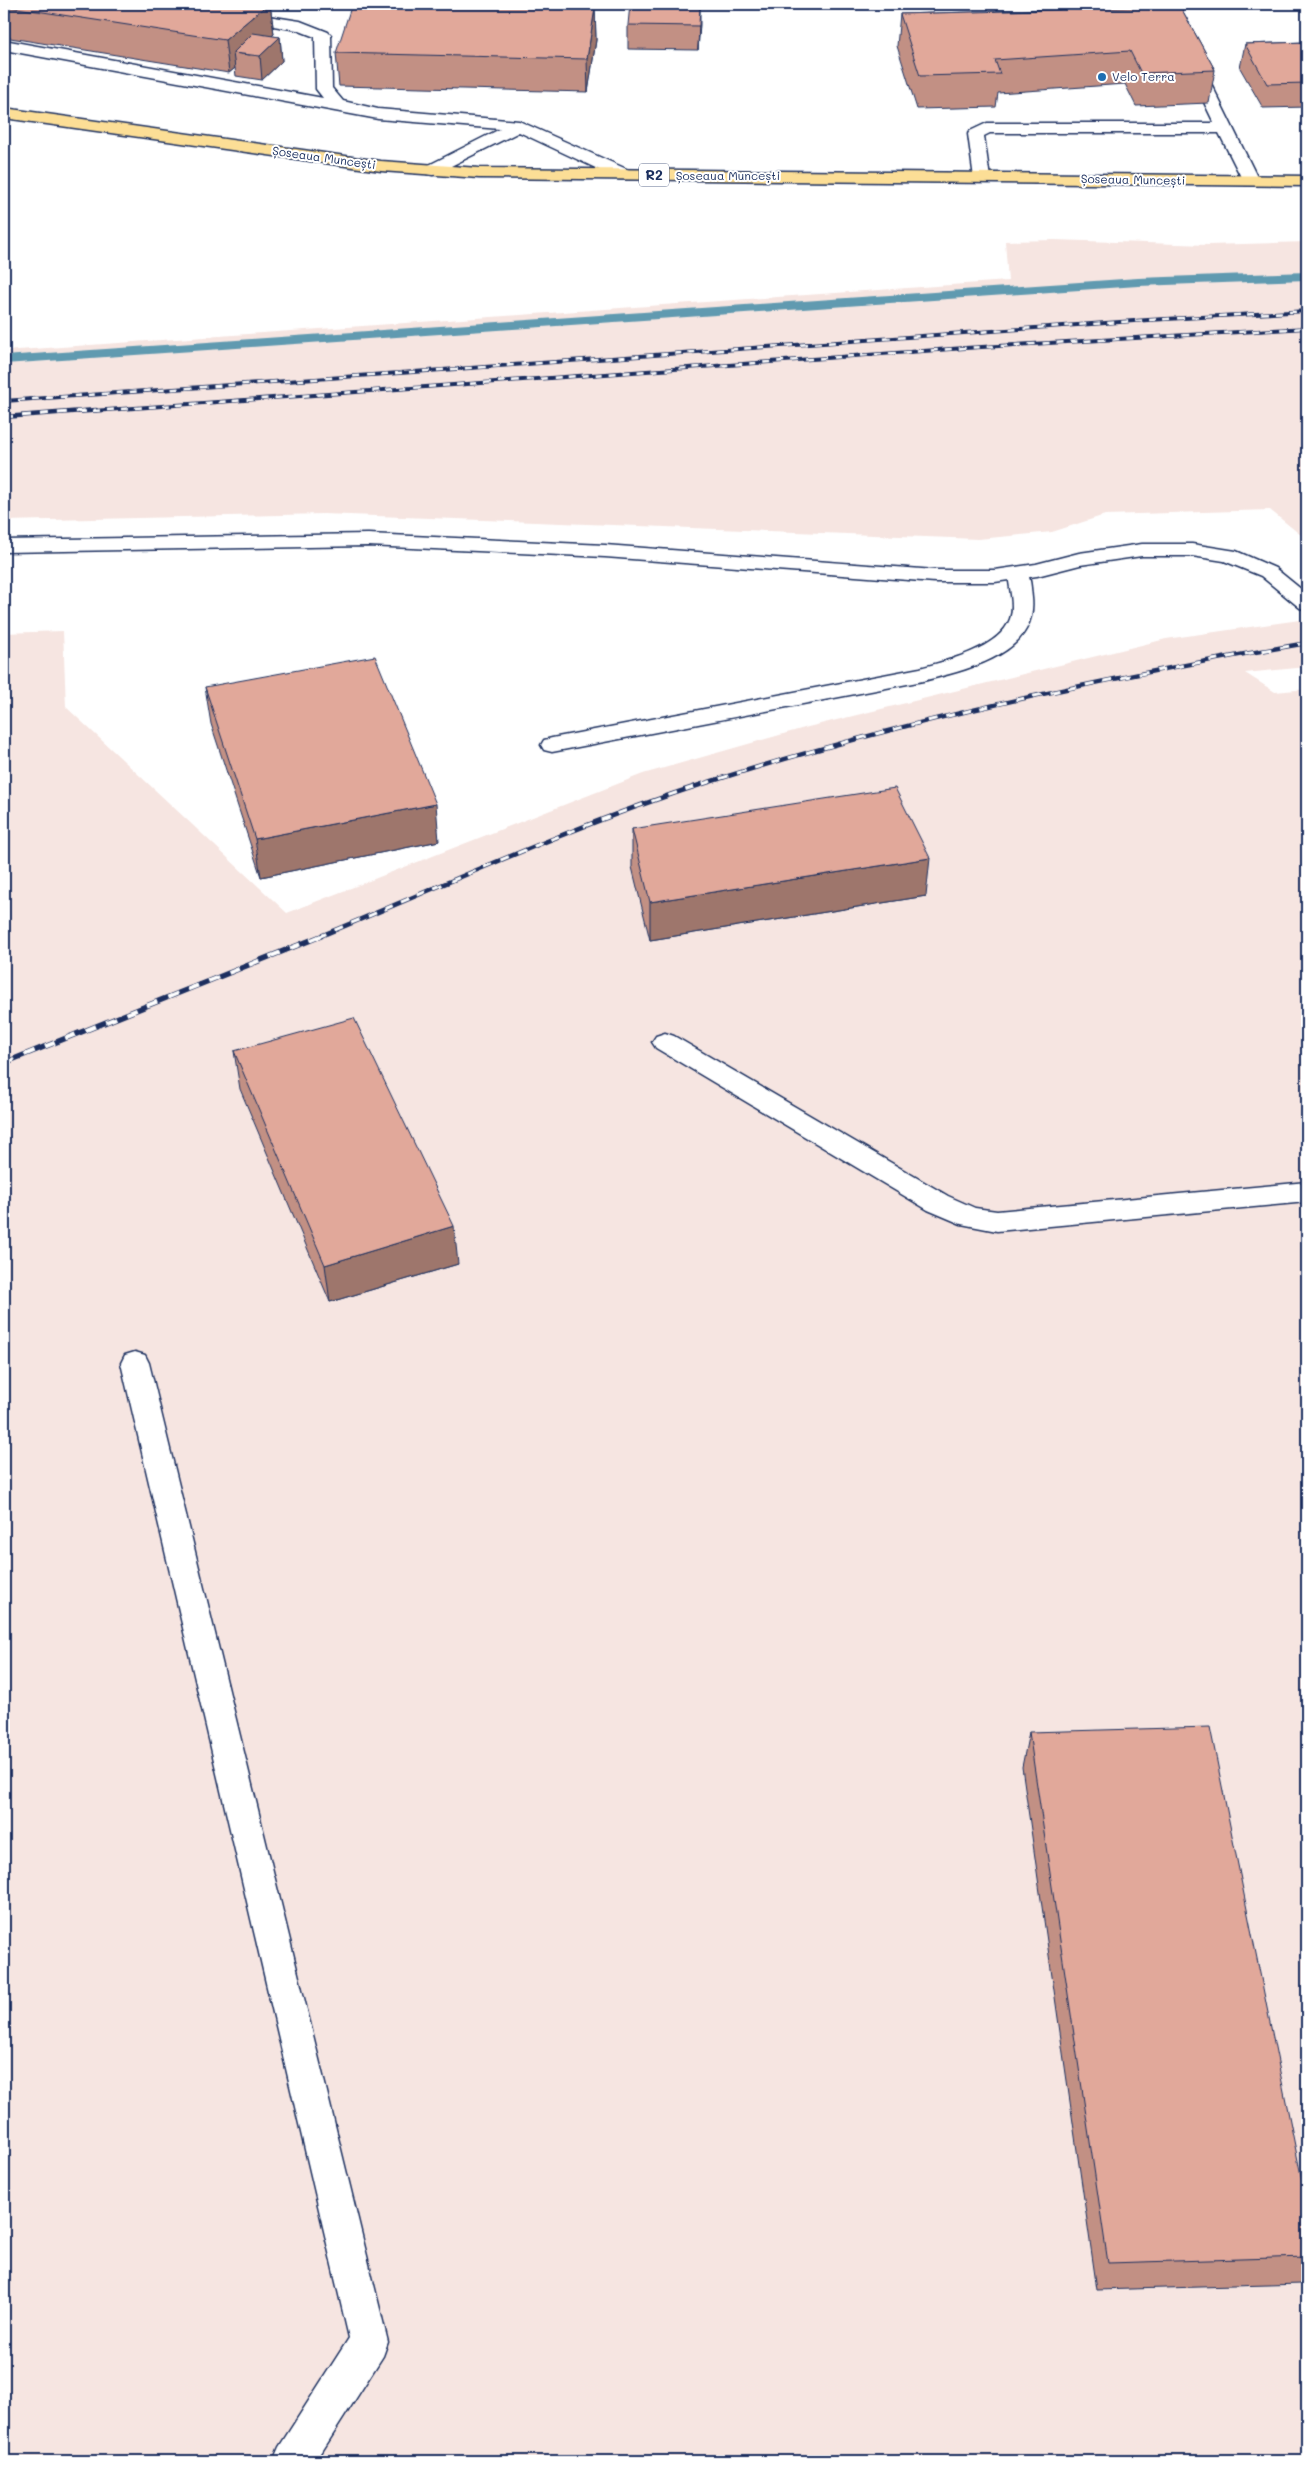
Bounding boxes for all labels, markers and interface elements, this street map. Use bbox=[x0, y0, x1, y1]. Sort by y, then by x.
place label: Velo Terra bbox=[1112, 68, 1175, 84]
marker: Velo Terra bbox=[1096, 71, 1108, 83]
street label: Șoseaua Muncești bbox=[271, 142, 377, 173]
road number: R2 bbox=[639, 164, 669, 186]
street label: Șoseaua Muncești bbox=[676, 167, 780, 184]
street label: Șoseaua Muncești bbox=[1081, 170, 1185, 189]

